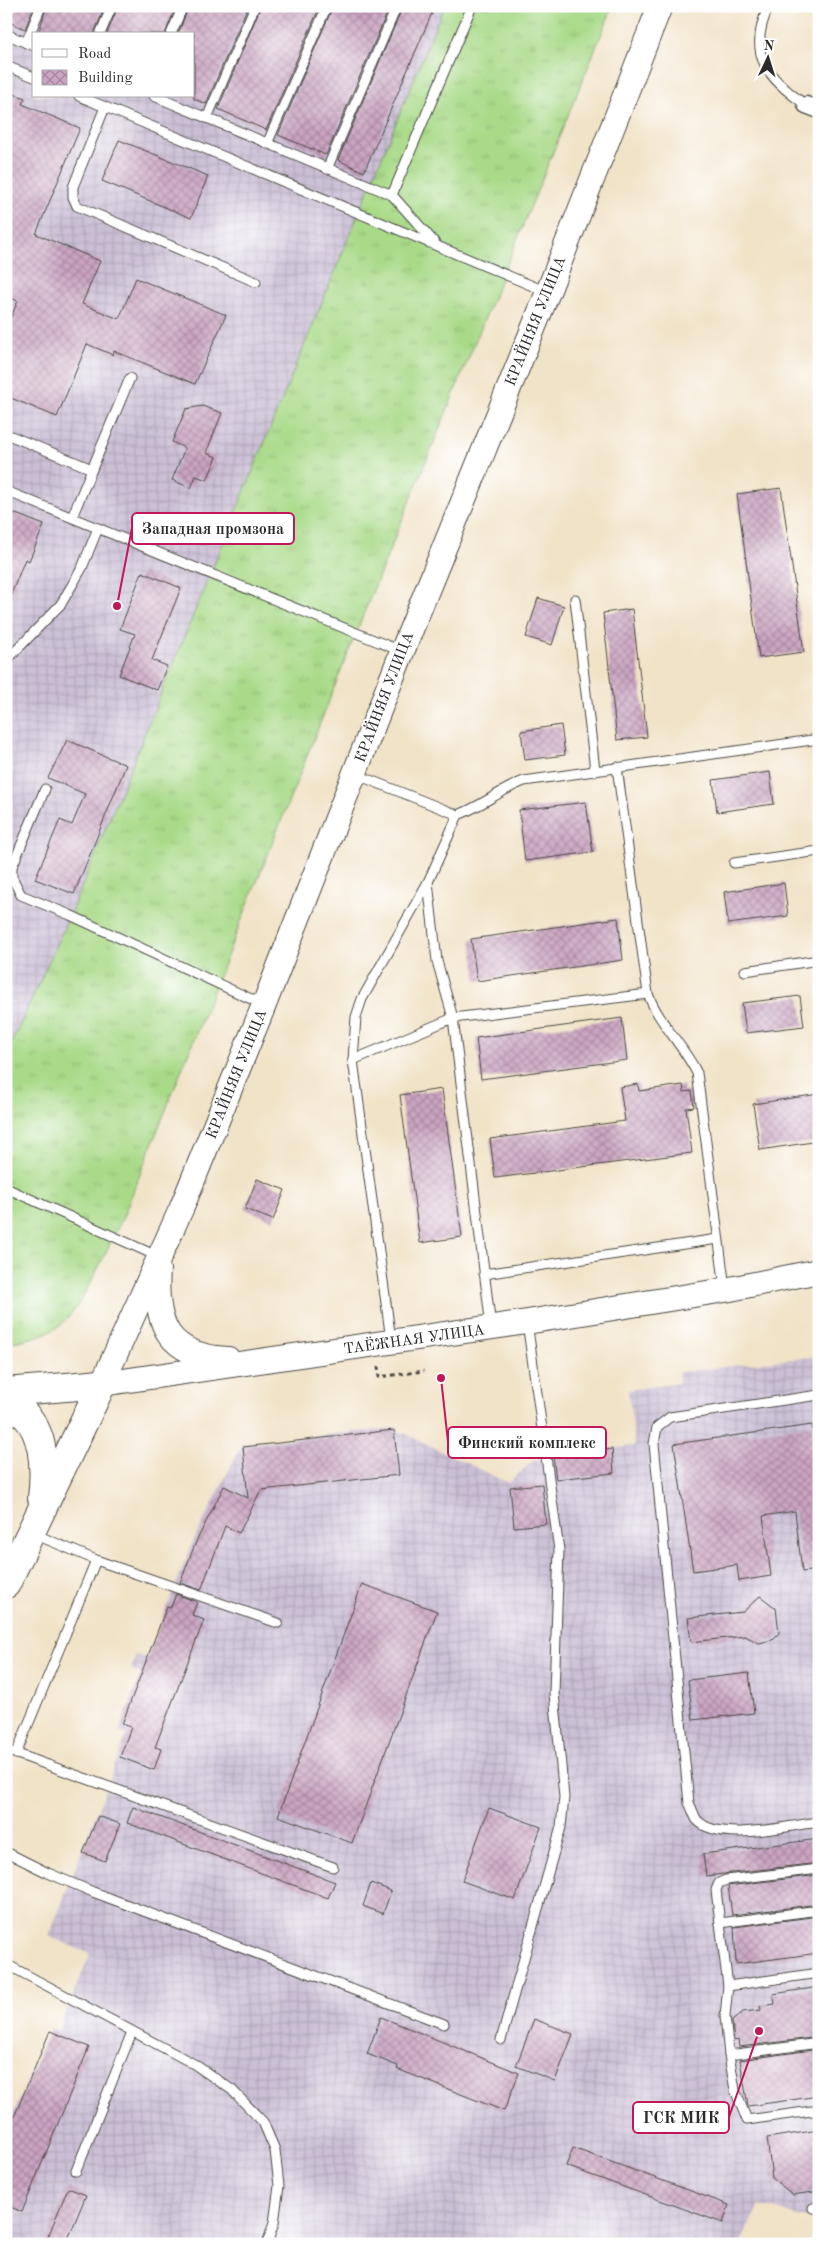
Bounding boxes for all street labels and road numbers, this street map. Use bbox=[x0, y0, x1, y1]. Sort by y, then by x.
street label: КРАЙНЯЯ УЛИЦА bbox=[500, 253, 569, 389]
street label: КРАЙНЯЯ УЛИЦА bbox=[350, 628, 417, 765]
street label: КРАЙНЯЯ УЛИЦА bbox=[201, 1006, 270, 1142]
street label: ТАЁЖНАЯ УЛИЦА bbox=[342, 1320, 486, 1358]

